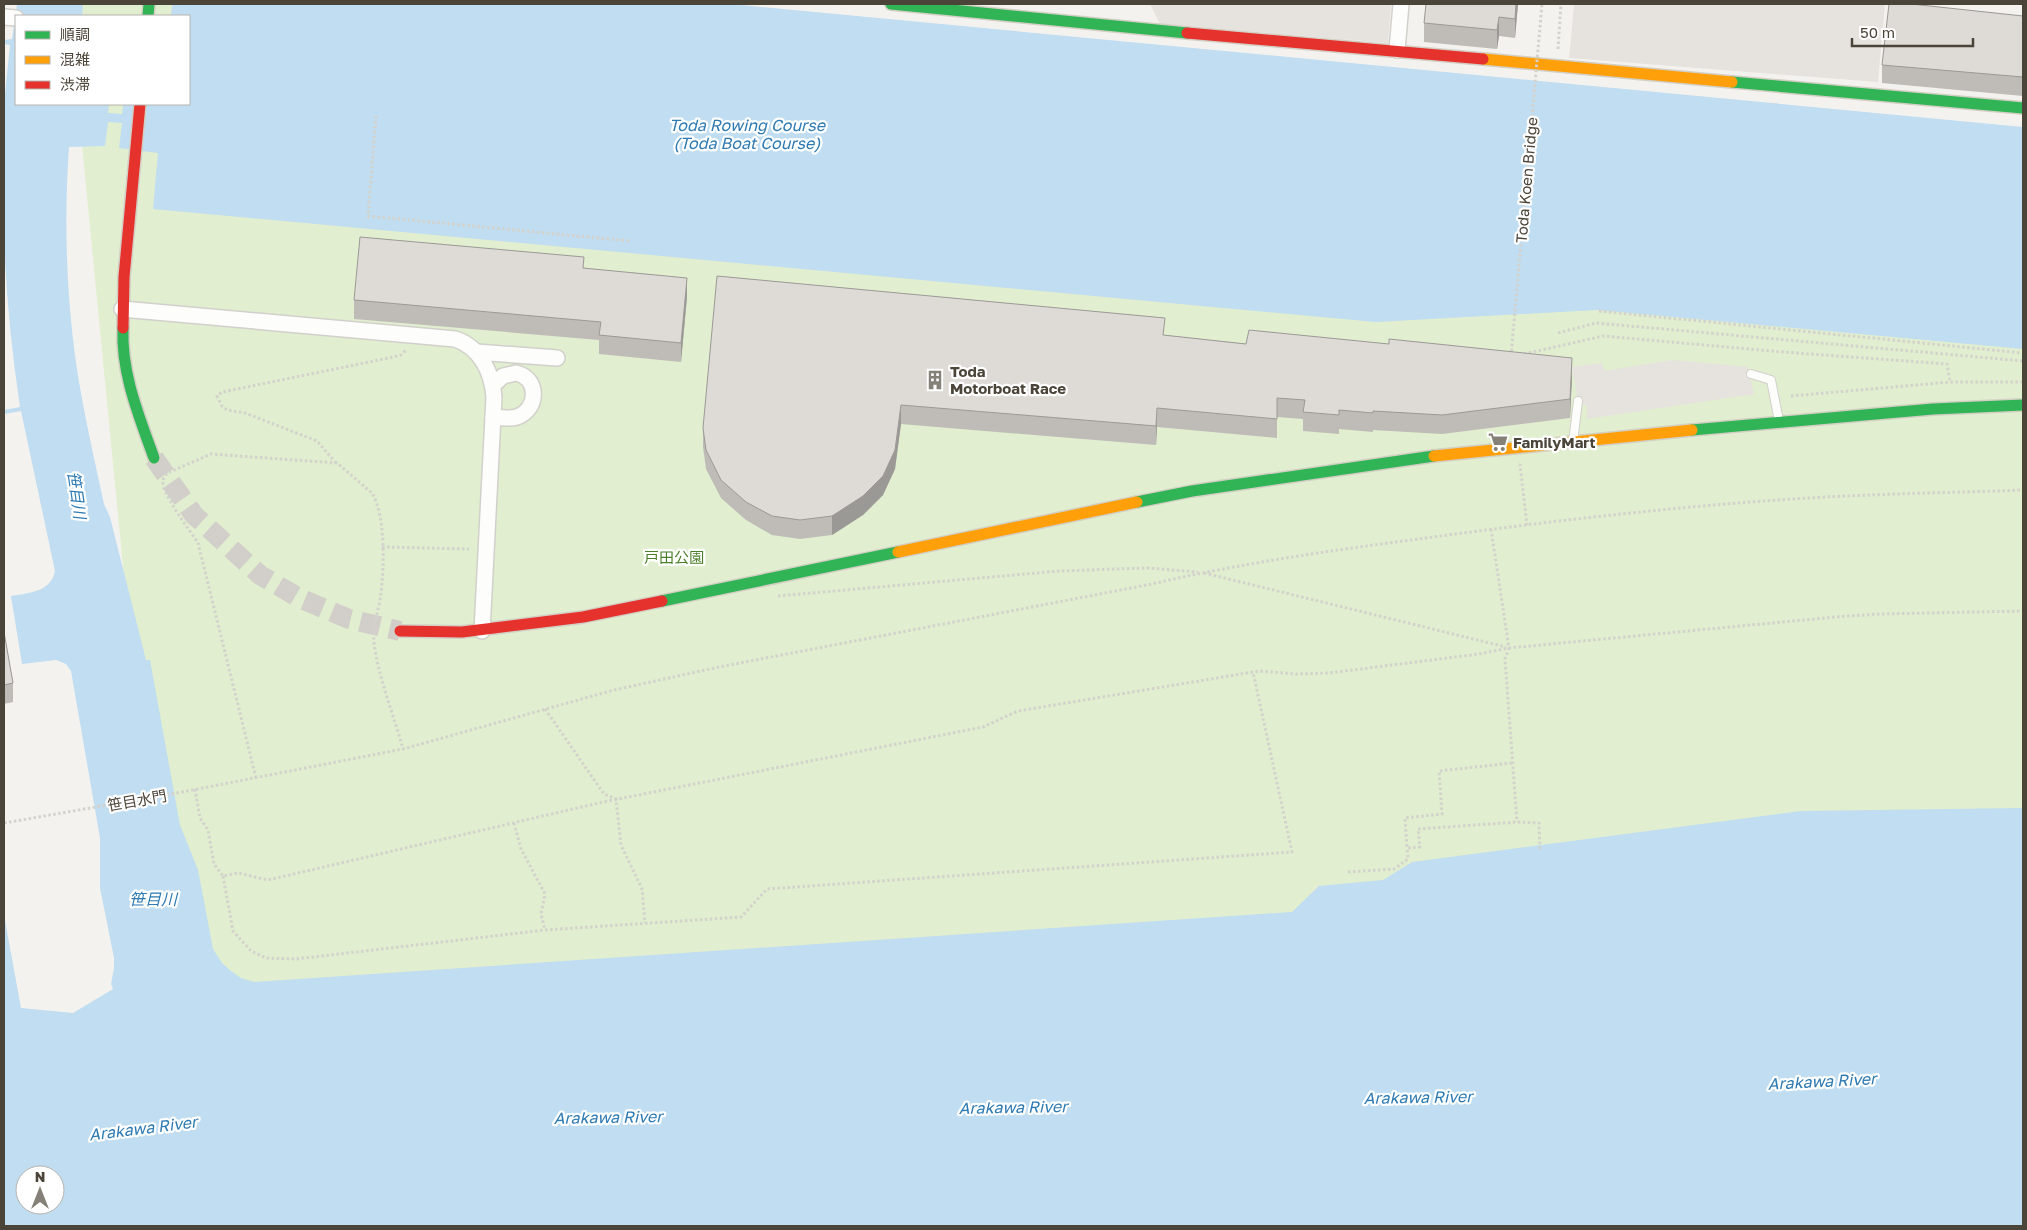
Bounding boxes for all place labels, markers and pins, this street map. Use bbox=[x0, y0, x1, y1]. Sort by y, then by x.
place label: Toda Motorboat Race bbox=[950, 362, 1066, 397]
building icon: Toda Motorboat Race bbox=[924, 369, 946, 391]
supermarket icon: FamilyMart bbox=[1487, 431, 1509, 453]
place label: FamilyMart bbox=[1513, 433, 1595, 451]

